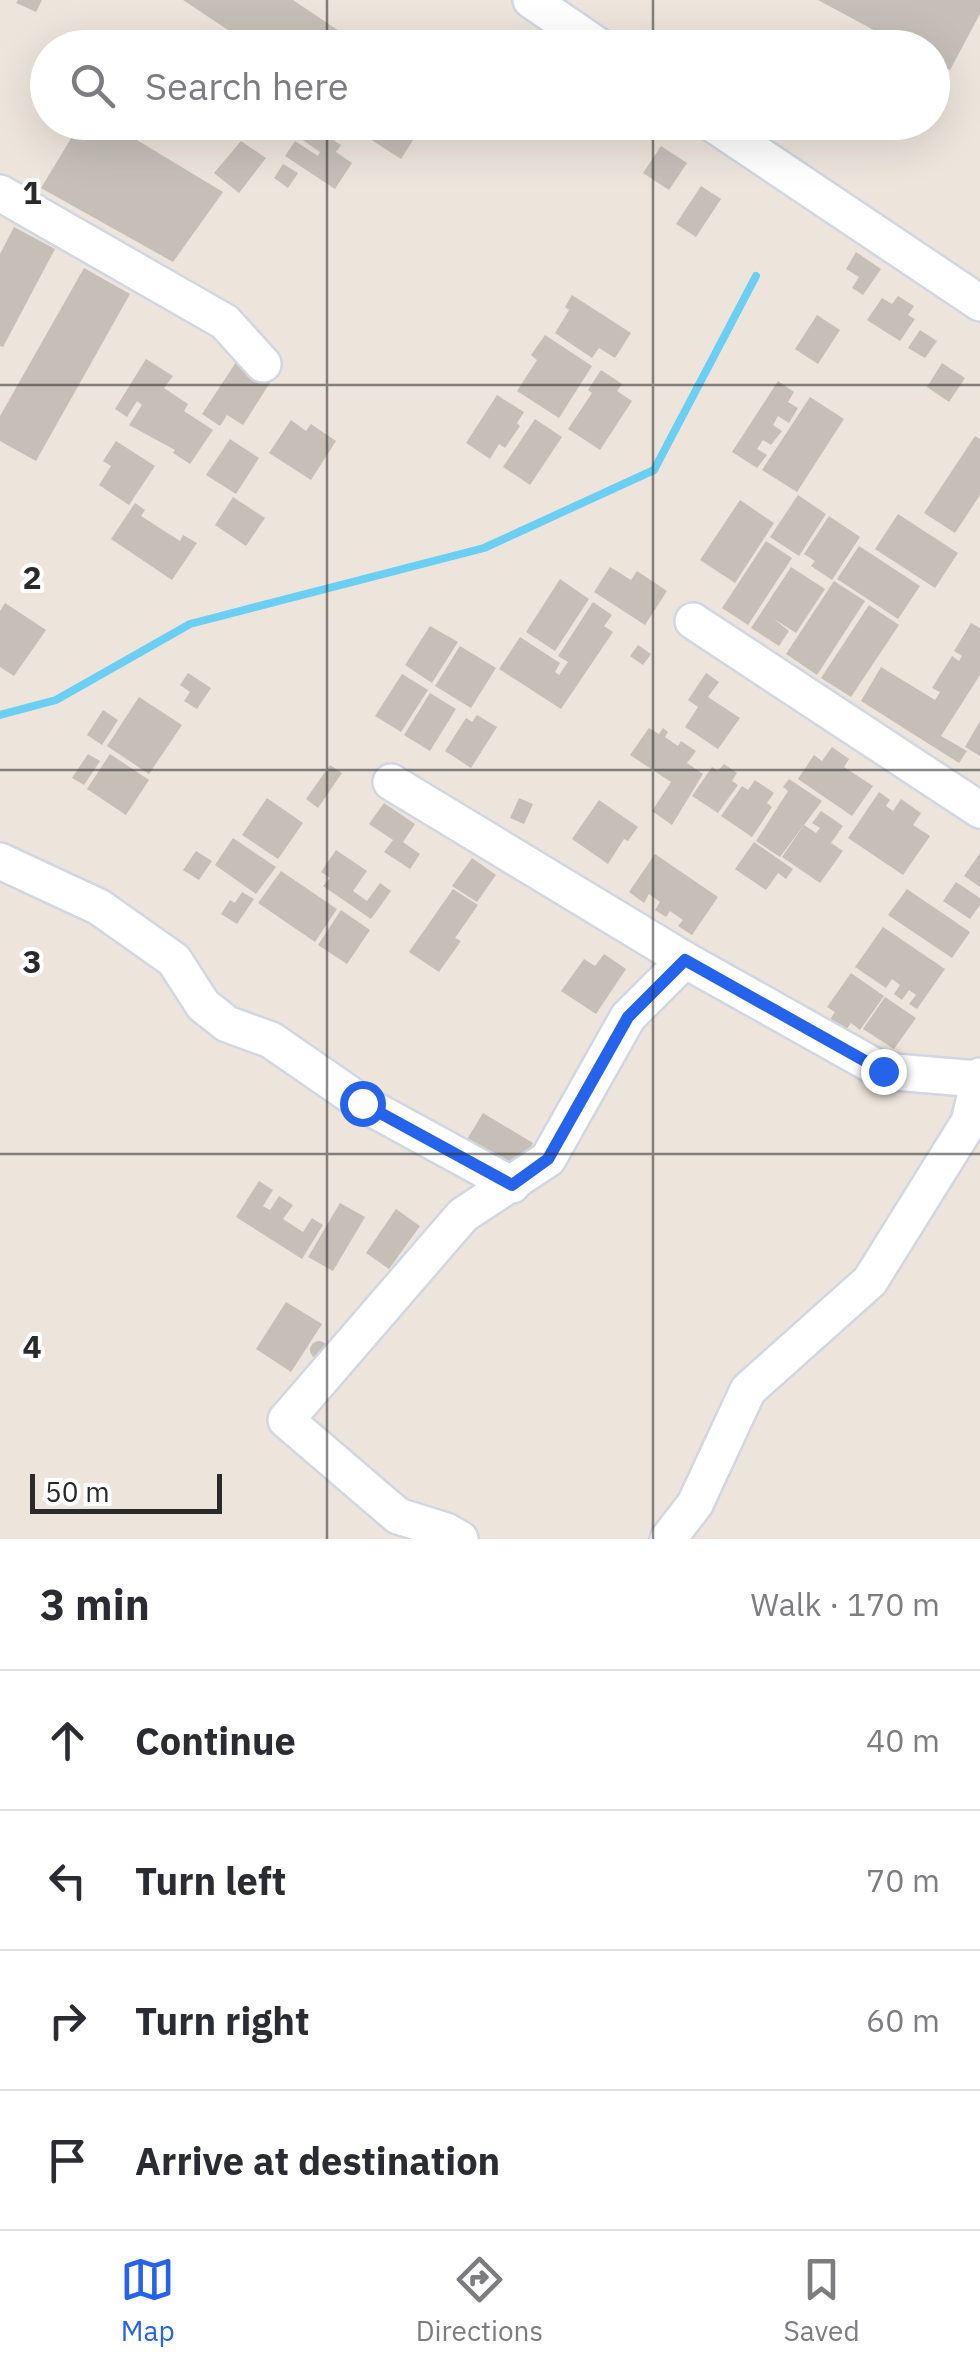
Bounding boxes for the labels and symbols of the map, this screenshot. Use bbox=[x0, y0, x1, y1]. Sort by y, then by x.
text: 1 bbox=[22, 171, 42, 213]
text: 2 bbox=[22, 556, 42, 598]
text: 3 bbox=[22, 940, 42, 982]
route end bbox=[861, 1049, 907, 1095]
route start bbox=[340, 1081, 386, 1127]
text: 4 bbox=[22, 1325, 42, 1367]
scale bar bbox=[30, 1469, 222, 1514]

